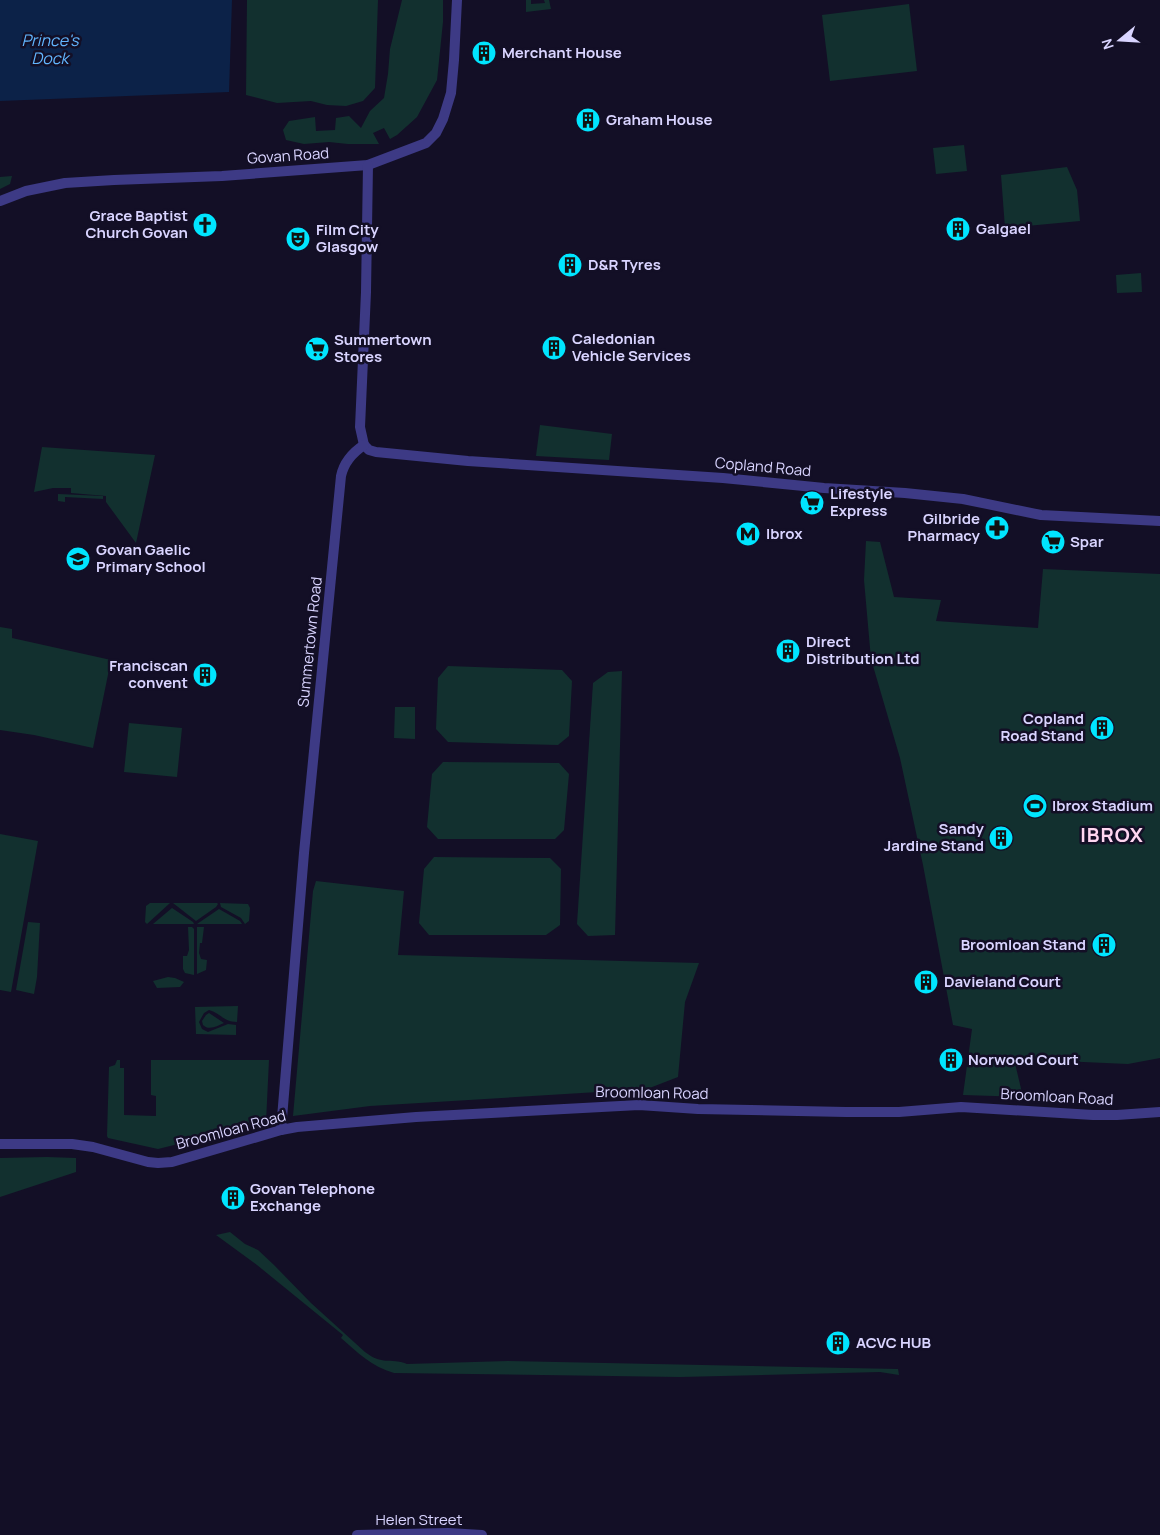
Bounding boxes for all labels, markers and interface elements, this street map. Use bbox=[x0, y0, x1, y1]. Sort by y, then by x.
north arrow bbox=[1095, 15, 1145, 65]
water label: Prince's Dock bbox=[21, 29, 80, 69]
text: N bbox=[1097, 36, 1118, 52]
building icon: Merchant House bbox=[471, 40, 497, 66]
place label: Merchant House bbox=[502, 42, 622, 63]
building icon: Graham House bbox=[575, 107, 601, 133]
place label: Graham House bbox=[606, 109, 713, 130]
street label: Govan Road bbox=[246, 142, 330, 169]
place label: Grace Baptist Church Govan bbox=[85, 205, 188, 243]
church icon: Grace Baptist Church Govan bbox=[192, 212, 218, 238]
building icon: Galgael bbox=[945, 216, 971, 242]
place label: Galgael bbox=[976, 218, 1031, 239]
place label: Film City Glasgow bbox=[316, 219, 379, 257]
theatre icon: Film City Glasgow bbox=[285, 226, 311, 252]
building icon: D&R Tyres bbox=[557, 252, 583, 278]
place label: D&R Tyres bbox=[588, 254, 661, 275]
place label: Caledonian Vehicle Services bbox=[572, 328, 691, 366]
place label: Summertown Stores bbox=[334, 329, 432, 367]
building icon: Caledonian Vehicle Services bbox=[541, 335, 567, 361]
supermarket icon: Summertown Stores bbox=[304, 336, 330, 362]
street label: Copland Road bbox=[714, 452, 812, 481]
place label: Lifestyle Express bbox=[830, 483, 893, 521]
supermarket icon: Lifestyle Express bbox=[799, 490, 825, 516]
place label: Gilbride Pharmacy bbox=[908, 508, 981, 546]
pharmacy icon: Gilbride Pharmacy bbox=[984, 515, 1010, 541]
metro station icon: Ibrox bbox=[735, 521, 761, 547]
place label: Ibrox bbox=[766, 523, 803, 544]
supermarket icon: Spar bbox=[1040, 529, 1066, 555]
place label: Spar bbox=[1070, 531, 1104, 552]
place label: Govan Gaelic Primary School bbox=[96, 539, 206, 577]
school or university icon: Govan Gaelic Primary School bbox=[65, 546, 91, 572]
street label: Summertown Road bbox=[292, 576, 327, 708]
place label: Direct Distribution Ltd bbox=[806, 631, 919, 669]
building icon: Direct Distribution Ltd bbox=[775, 638, 801, 664]
place label: Franciscan convent bbox=[109, 655, 188, 693]
building icon: Franciscan convent bbox=[192, 662, 218, 688]
place label: Copland Road Stand bbox=[1000, 708, 1084, 746]
building icon: Copland Road Stand bbox=[1089, 715, 1115, 741]
sports icon: Ibrox Stadium bbox=[1022, 793, 1048, 819]
place label: Ibrox Stadium bbox=[1052, 795, 1153, 816]
place label: Sandy Jardine Stand bbox=[884, 818, 985, 856]
district label: IBROX bbox=[1080, 821, 1144, 848]
building icon: Sandy Jardine Stand bbox=[988, 825, 1014, 851]
building icon: Broomloan Stand bbox=[1091, 932, 1117, 958]
place label: Broomloan Stand bbox=[961, 934, 1086, 955]
building icon: Davieland Court bbox=[913, 969, 939, 995]
place label: Davieland Court bbox=[944, 971, 1061, 992]
building icon: Norwood Court bbox=[938, 1047, 964, 1073]
place label: Norwood Court bbox=[968, 1049, 1079, 1070]
street label: Broomloan Road bbox=[595, 1081, 709, 1104]
street label: Broomloan Road bbox=[1000, 1083, 1114, 1110]
street label: Broomloan Road bbox=[174, 1105, 288, 1154]
place label: Govan Telephone Exchange bbox=[250, 1178, 375, 1216]
building icon: Govan Telephone Exchange bbox=[220, 1185, 246, 1211]
building icon: ACVC HUB bbox=[825, 1330, 851, 1356]
place label: ACVC HUB bbox=[856, 1332, 932, 1353]
street label: Helen Street bbox=[375, 1509, 463, 1530]

